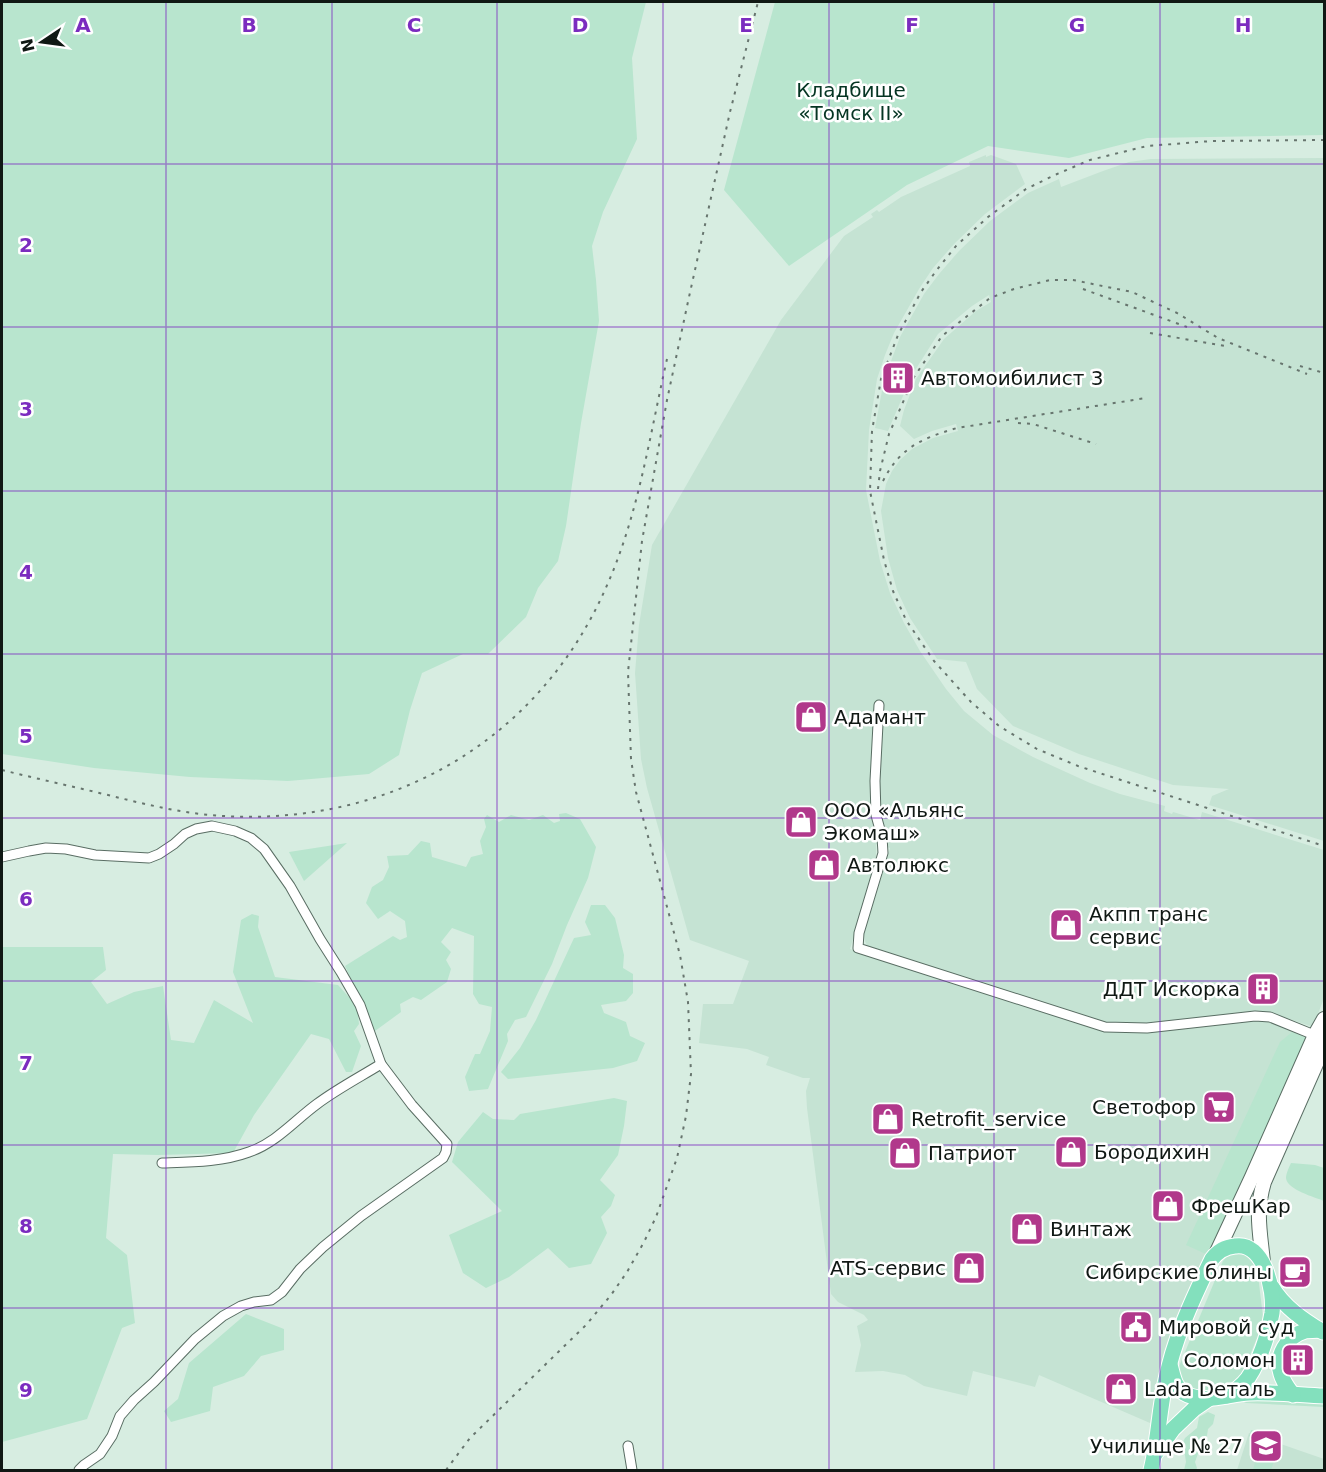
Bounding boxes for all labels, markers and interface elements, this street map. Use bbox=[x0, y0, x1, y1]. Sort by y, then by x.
north arrow bbox=[12, 12, 72, 72]
text: A bbox=[75, 13, 91, 37]
text: B bbox=[241, 13, 257, 37]
text: C bbox=[407, 13, 421, 37]
text: D bbox=[572, 13, 588, 37]
text: E bbox=[739, 13, 753, 37]
text: F bbox=[905, 13, 919, 37]
text: G bbox=[1069, 13, 1085, 37]
text: H bbox=[1235, 13, 1251, 37]
text: N bbox=[17, 37, 39, 54]
park label: Кладбище «Томск II» bbox=[796, 78, 906, 125]
text: 2 bbox=[19, 233, 33, 257]
building icon: Автомоибилист 3 bbox=[880, 360, 916, 396]
place label: Автомоибилист 3 bbox=[921, 366, 1104, 390]
text: 3 bbox=[19, 397, 33, 421]
text: 4 bbox=[19, 560, 33, 584]
shop icon: Адамант bbox=[793, 699, 829, 735]
place label: Адамант bbox=[834, 705, 926, 729]
text: 5 bbox=[19, 724, 33, 748]
place label: ООО «Альянс Экомаш» bbox=[824, 798, 964, 845]
shop icon: ООО «Альянс Экомаш» bbox=[783, 804, 819, 840]
shop icon: Автолюкс bbox=[806, 847, 842, 883]
place label: Автолюкс bbox=[847, 853, 949, 877]
text: 6 bbox=[19, 887, 33, 911]
place label: Акпп транс сервис bbox=[1089, 902, 1208, 949]
shop icon: Акпп транс сервис bbox=[1048, 907, 1084, 943]
building icon: ДДТ Искорка bbox=[1245, 971, 1281, 1007]
place label: ДДТ Искорка bbox=[1103, 977, 1240, 1001]
text: 7 bbox=[19, 1051, 33, 1075]
supermarket icon: Светофор bbox=[1201, 1089, 1237, 1125]
place label: Светофор bbox=[1092, 1095, 1196, 1119]
shop icon: Retrofit_service bbox=[870, 1101, 906, 1137]
place label: Retrofit_service bbox=[911, 1107, 1066, 1131]
shop icon: Бородихин bbox=[1053, 1134, 1089, 1170]
shop icon: Патриот bbox=[887, 1135, 923, 1171]
place label: Бородихин bbox=[1094, 1140, 1210, 1164]
place label: Патриот bbox=[928, 1141, 1017, 1165]
shop icon: ФрешКар bbox=[1150, 1188, 1186, 1224]
place label: ФрешКар bbox=[1191, 1194, 1291, 1218]
shop icon: Винтаж bbox=[1009, 1211, 1045, 1247]
text: 8 bbox=[19, 1214, 33, 1238]
place label: Винтаж bbox=[1050, 1217, 1132, 1241]
shop icon: ATS-сервис bbox=[951, 1250, 987, 1286]
cafe icon: Сибирские блины bbox=[1277, 1254, 1313, 1290]
place label: ATS-сервис bbox=[830, 1256, 946, 1280]
place label: Сибирские блины bbox=[1085, 1260, 1272, 1284]
public building icon: Мировой суд bbox=[1118, 1309, 1154, 1345]
place label: Мировой суд bbox=[1159, 1315, 1294, 1339]
building icon: Соломон bbox=[1280, 1342, 1316, 1378]
place label: Соломон bbox=[1183, 1348, 1275, 1372]
shop icon: Lada Dеталь bbox=[1103, 1371, 1139, 1407]
place label: Lada Dеталь bbox=[1144, 1377, 1275, 1401]
text: 9 bbox=[19, 1378, 33, 1402]
school or university icon: Училище № 27 bbox=[1248, 1428, 1284, 1464]
place label: Училище № 27 bbox=[1090, 1434, 1243, 1458]

